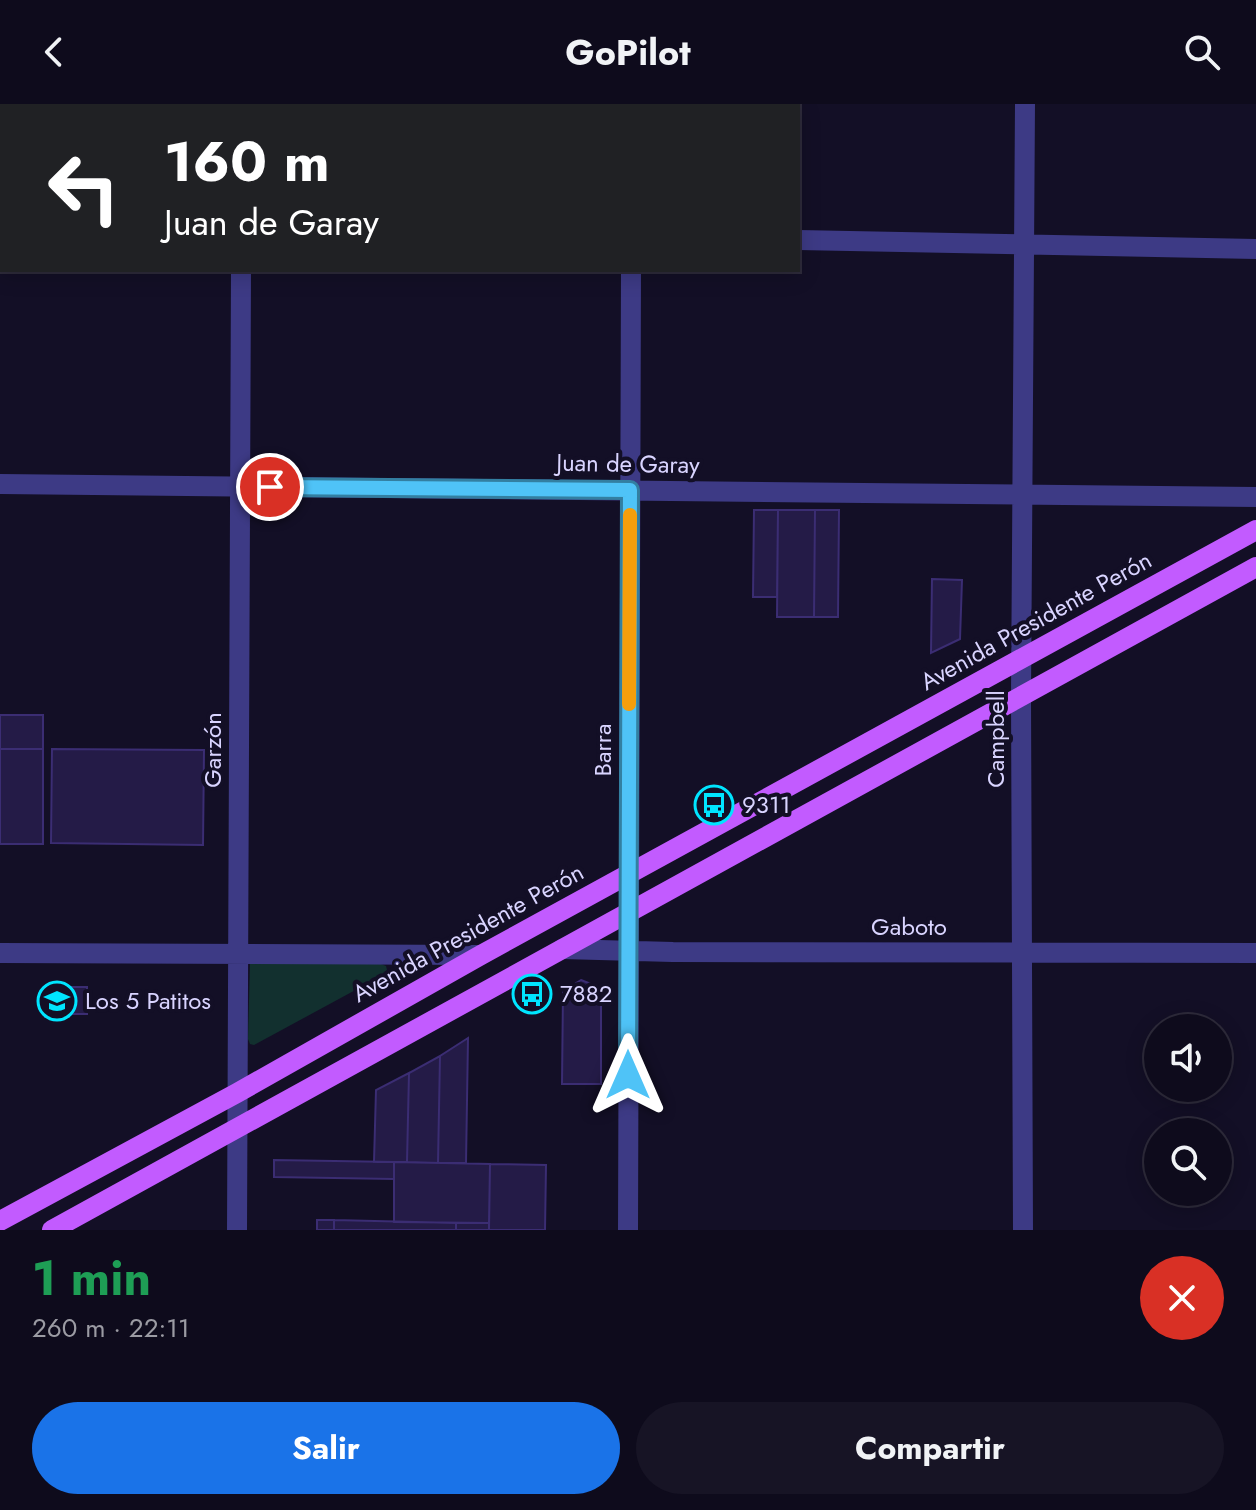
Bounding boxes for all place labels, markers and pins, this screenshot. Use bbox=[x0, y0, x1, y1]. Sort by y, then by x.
pin bbox=[236, 453, 304, 521]
bus stop icon: 9311 bbox=[693, 784, 735, 826]
place label: 9311 bbox=[742, 787, 791, 822]
bus stop icon: 7882 bbox=[511, 973, 553, 1015]
place label: 7882 bbox=[560, 976, 612, 1011]
school or university icon: Los 5 Patitos bbox=[36, 980, 78, 1022]
place label: Los 5 Patitos bbox=[85, 983, 211, 1018]

